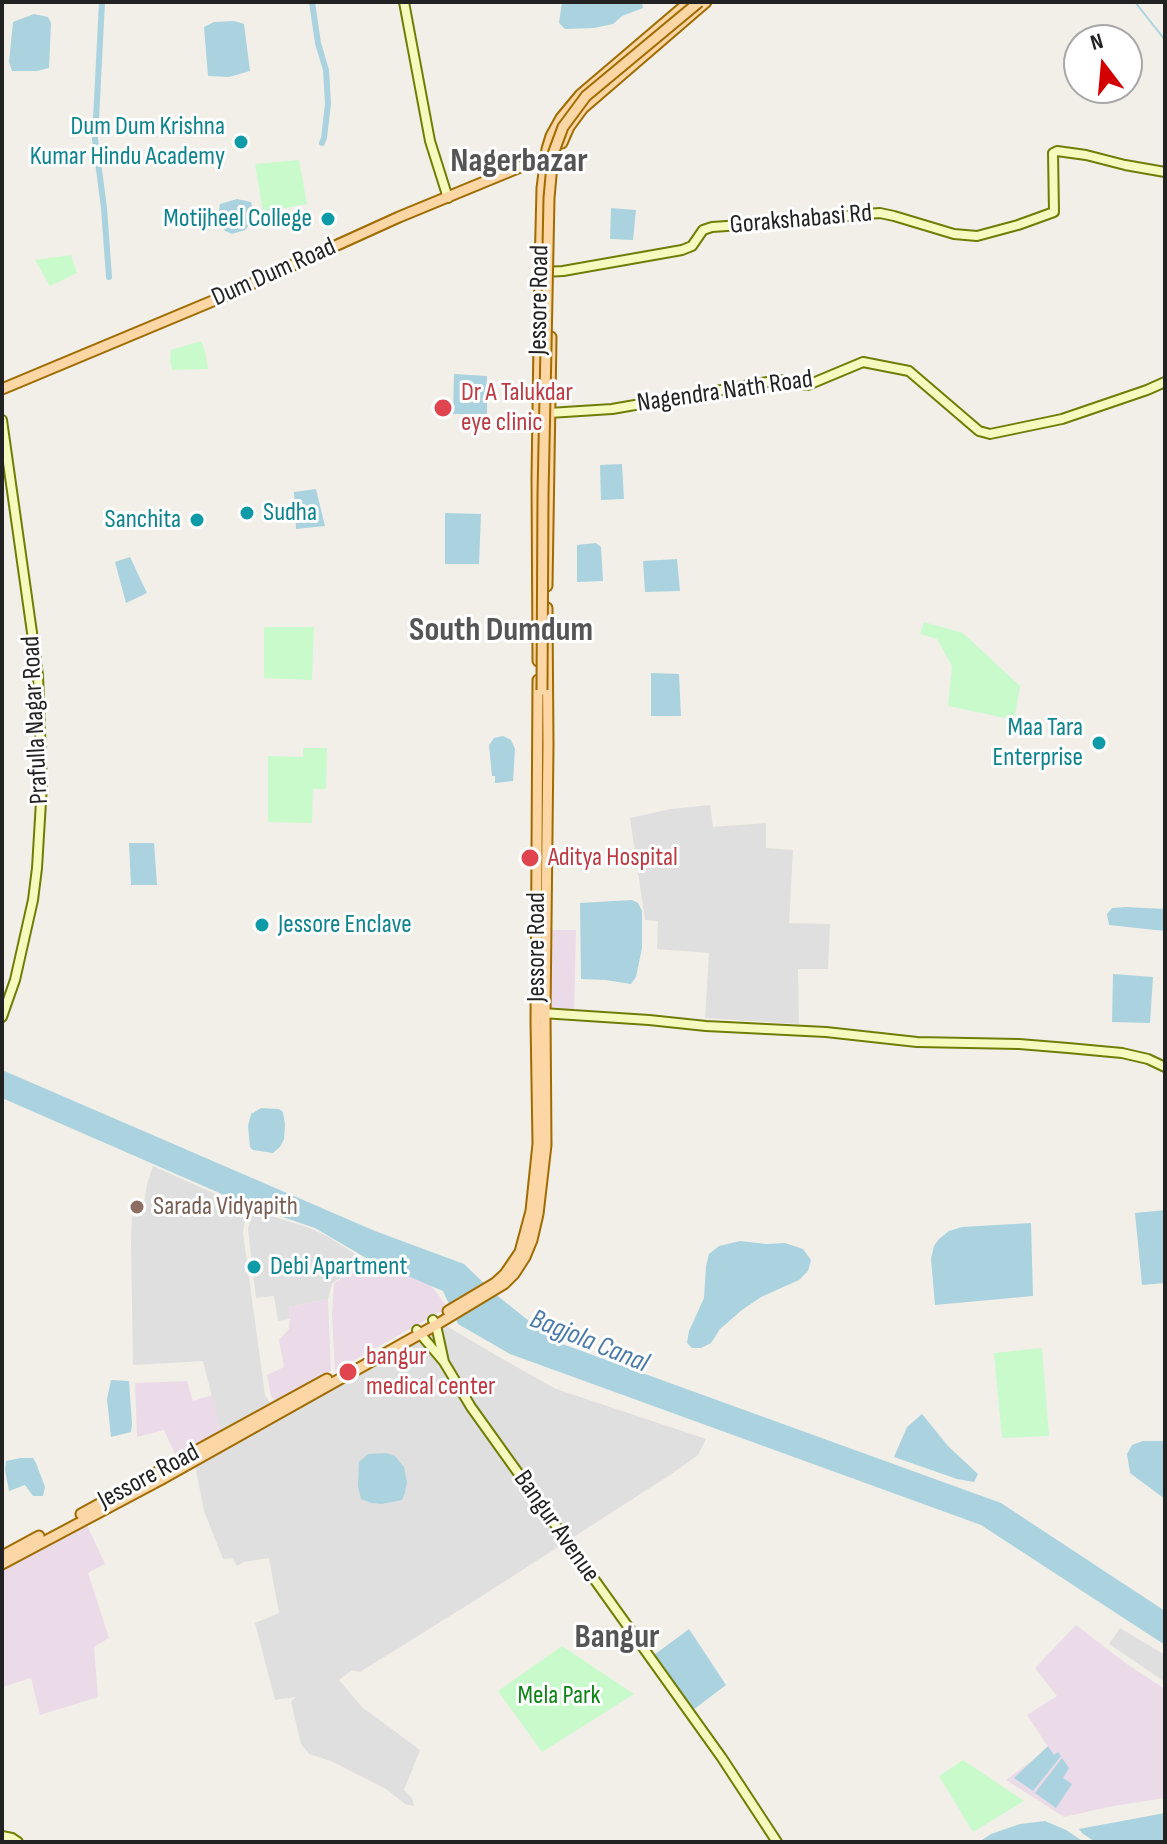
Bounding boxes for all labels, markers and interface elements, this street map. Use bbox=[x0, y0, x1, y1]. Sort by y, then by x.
north arrow bbox=[1063, 24, 1143, 104]
text: N bbox=[1087, 28, 1106, 57]
place label: Dum Dum Krishna Kumar Hindu Academy bbox=[30, 111, 225, 172]
marker: Dum Dum Krishna Kumar Hindu Academy bbox=[232, 133, 250, 151]
district label: Nagerbazar bbox=[450, 142, 588, 182]
street label: Gorakshabasi Rd bbox=[729, 198, 873, 242]
place label: Motijheel College bbox=[163, 203, 312, 235]
marker: Motijheel College bbox=[319, 210, 337, 228]
street label: Dum Dum Road bbox=[207, 232, 341, 314]
street label: Jessore Road bbox=[523, 245, 557, 355]
street label: Nagendra Nath Road bbox=[635, 364, 815, 420]
place label: Dr A Talukdar eye clinic bbox=[461, 377, 573, 438]
marker: Dr A Talukdar eye clinic bbox=[432, 397, 454, 419]
place label: Sudha bbox=[263, 497, 317, 529]
place label: Sanchita bbox=[105, 504, 181, 536]
marker: Sudha bbox=[238, 504, 256, 522]
marker: Sanchita bbox=[188, 511, 206, 529]
district label: South Dumdum bbox=[409, 611, 593, 651]
street label: Prafulla Nagar Road bbox=[16, 635, 56, 805]
place label: Maa Tara Enterprise bbox=[992, 712, 1083, 774]
marker: Maa Tara Enterprise bbox=[1090, 734, 1108, 752]
place label: Aditya Hospital bbox=[548, 842, 678, 874]
marker: Aditya Hospital bbox=[519, 847, 541, 869]
street label: Jessore Road bbox=[521, 892, 553, 1002]
place label: Jessore Enclave bbox=[278, 909, 412, 941]
marker: Jessore Enclave bbox=[253, 916, 271, 934]
place label: Sarada Vidyapith bbox=[153, 1191, 298, 1223]
marker: Sarada Vidyapith bbox=[128, 1198, 146, 1216]
place label: Debi Apartment bbox=[270, 1251, 407, 1283]
marker: Debi Apartment bbox=[245, 1258, 263, 1276]
water label: Bagjola Canal bbox=[525, 1303, 653, 1381]
place label: bangur medical center bbox=[366, 1341, 496, 1402]
marker: bangur medical center bbox=[337, 1361, 359, 1383]
street label: Jessore Road bbox=[93, 1437, 205, 1517]
street label: Bangur Avenue bbox=[506, 1465, 606, 1589]
district label: Bangur bbox=[574, 1618, 660, 1658]
park label: Mela Park bbox=[518, 1680, 600, 1712]

